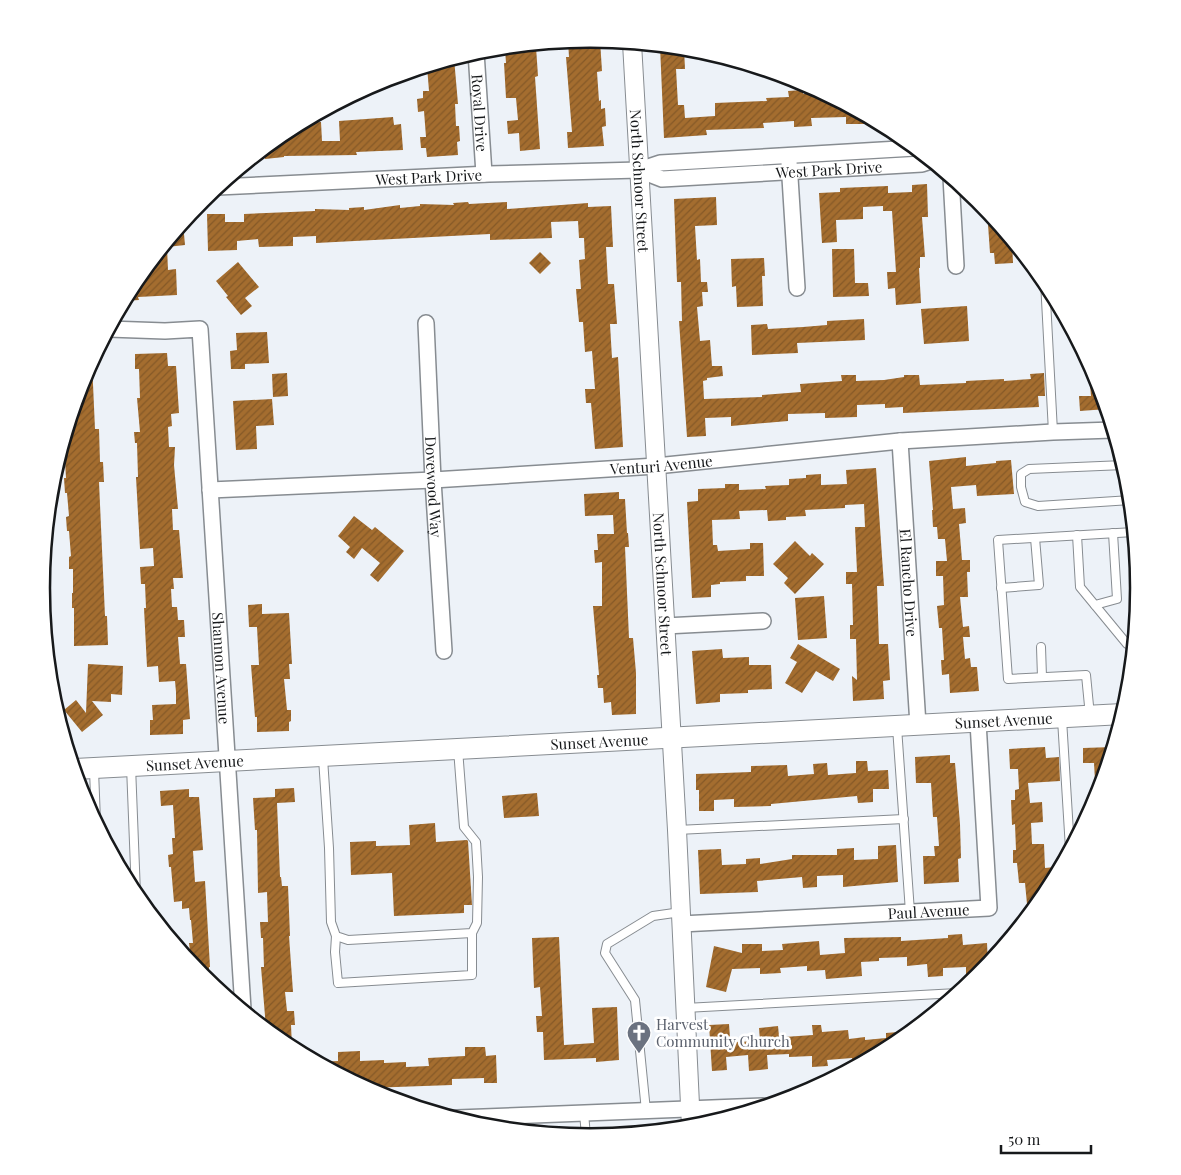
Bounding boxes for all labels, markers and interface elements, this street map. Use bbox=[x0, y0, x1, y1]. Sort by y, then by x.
street label: Royal Drive bbox=[467, 74, 493, 152]
street label: North Schnoor Street bbox=[626, 109, 654, 254]
street label: West Park Drive bbox=[774, 156, 883, 182]
street label: West Park Drive bbox=[374, 164, 483, 189]
street label: Dovewood Way bbox=[421, 436, 447, 538]
street label: Venturi Avenue bbox=[608, 450, 714, 479]
street label: North Schnoor Street bbox=[649, 512, 677, 657]
street label: El Rancho Drive bbox=[896, 528, 922, 637]
street label: Shannon Avenue bbox=[208, 612, 235, 725]
street label: Sunset Avenue bbox=[954, 708, 1053, 733]
street label: Sunset Avenue bbox=[550, 729, 649, 754]
street label: Sunset Avenue bbox=[145, 750, 244, 775]
street label: Paul Avenue bbox=[887, 899, 970, 923]
place label: Harvest Community Church bbox=[656, 1014, 790, 1051]
church icon: Harvest Community Church bbox=[626, 1020, 652, 1054]
scale bar bbox=[1001, 1122, 1091, 1154]
text: 50 m bbox=[1008, 1129, 1041, 1149]

